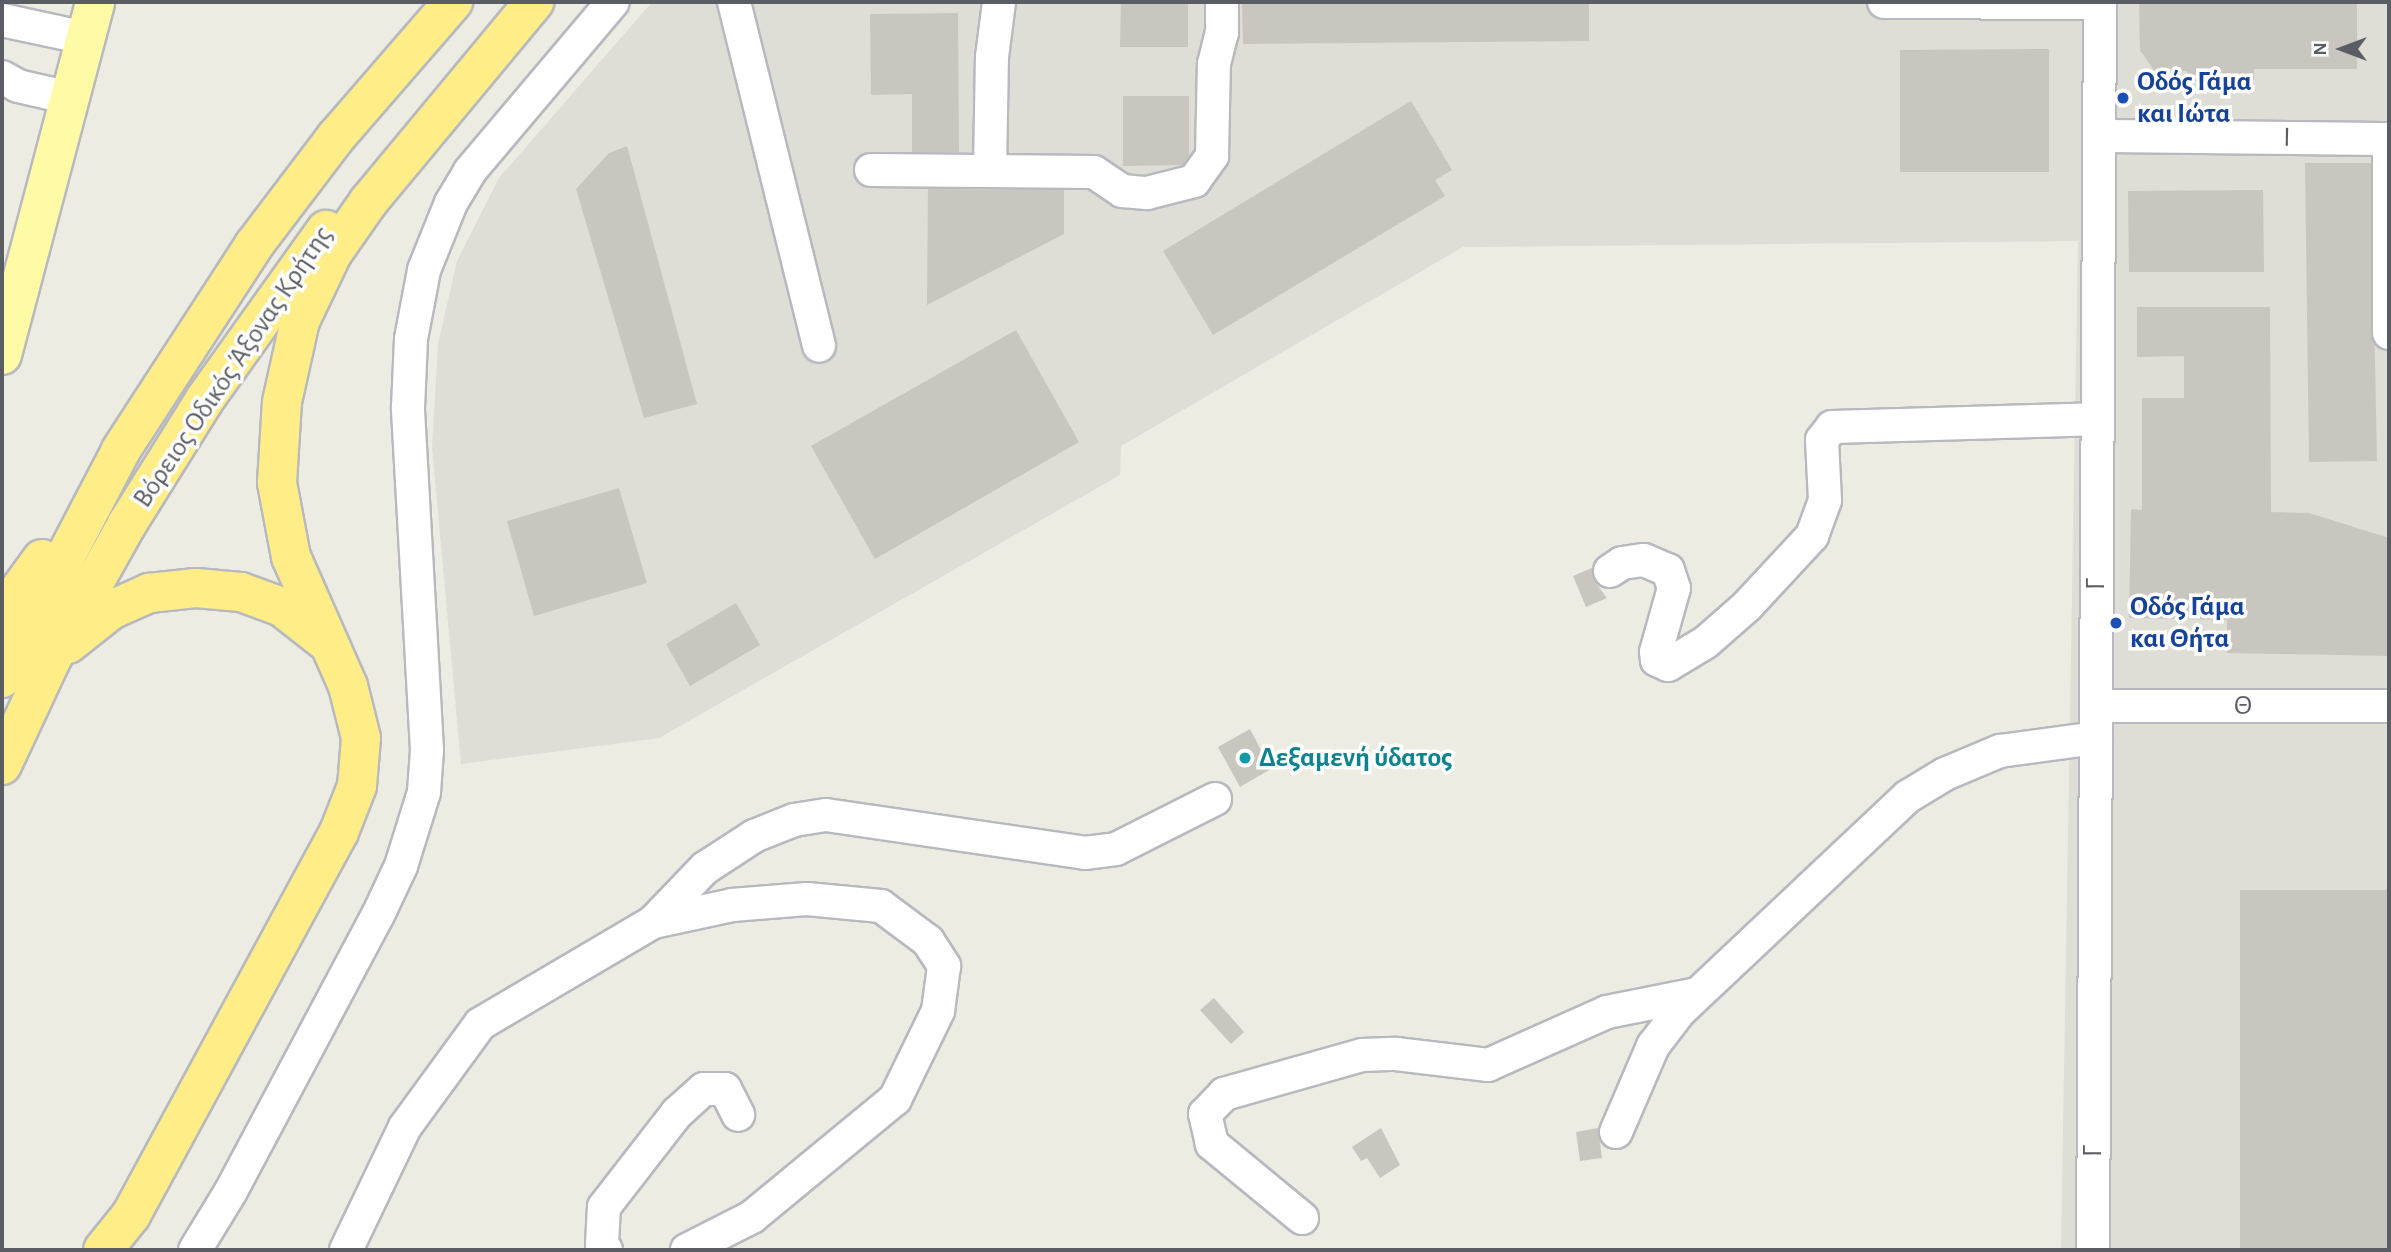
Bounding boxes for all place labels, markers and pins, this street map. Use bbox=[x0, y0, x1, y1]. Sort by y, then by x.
place label: Οδός Γάμα και Ιώτα bbox=[2137, 65, 2252, 131]
marker: Οδός Γάμα και Ιώτα bbox=[2115, 90, 2131, 106]
place label: Οδός Γάμα και Θήτα bbox=[2130, 590, 2245, 656]
marker: Οδός Γάμα και Θήτα bbox=[2108, 615, 2124, 631]
place label: Δεξαμενή ύδατος bbox=[1259, 741, 1452, 775]
marker: Δεξαμενή ύδατος bbox=[1237, 750, 1253, 766]

